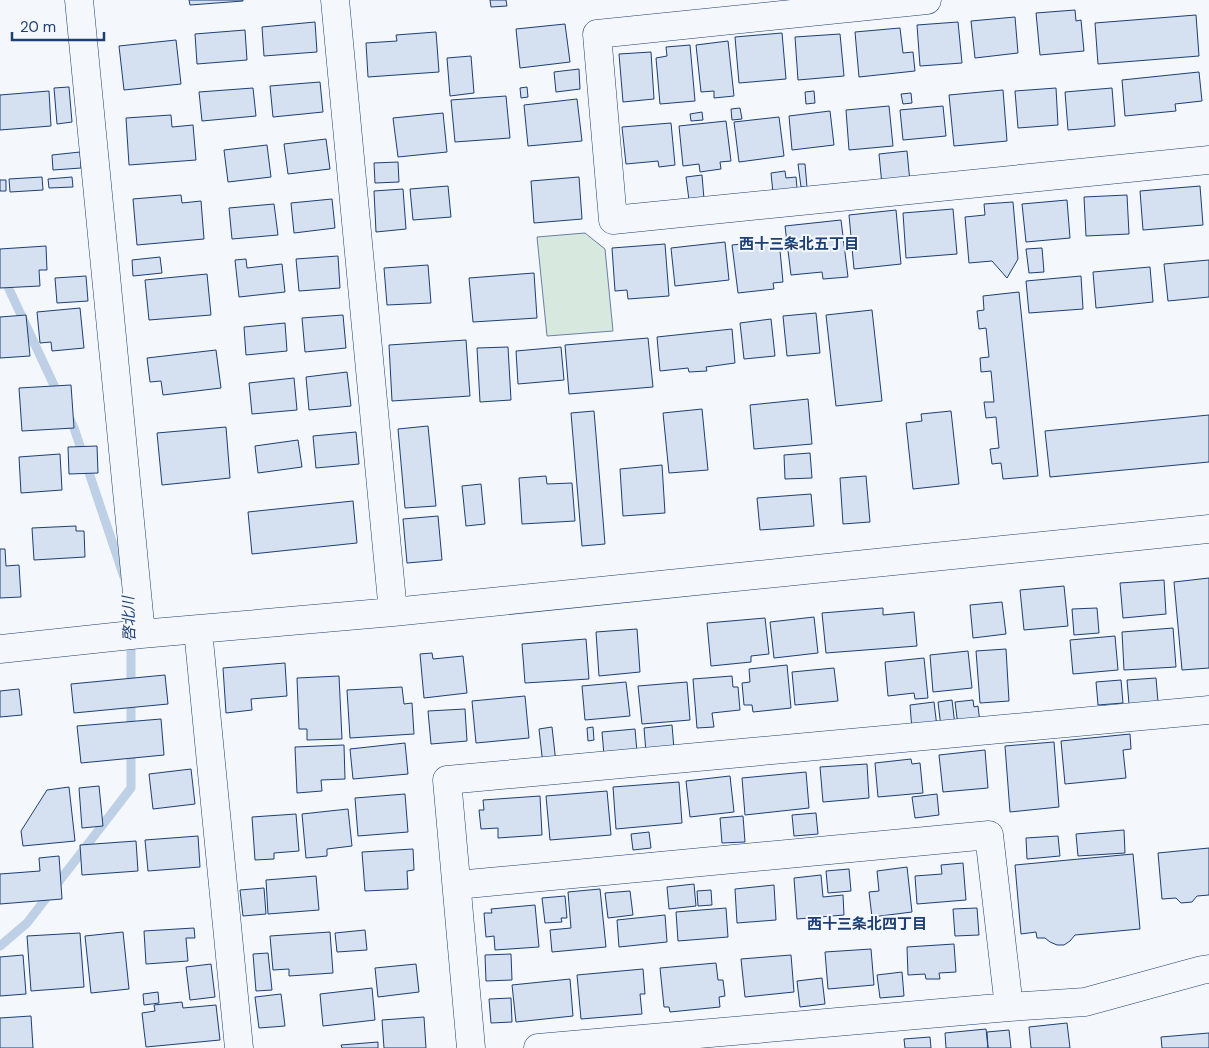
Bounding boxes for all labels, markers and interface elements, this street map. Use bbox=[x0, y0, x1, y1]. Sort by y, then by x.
scale bar bbox=[12, 10, 105, 42]
text: 20 m bbox=[20, 17, 56, 37]
district label: 西十三条北五丁目 bbox=[739, 234, 859, 254]
water label: 啓北川 bbox=[118, 594, 140, 642]
district label: 西十三条北四丁目 bbox=[807, 914, 927, 934]

